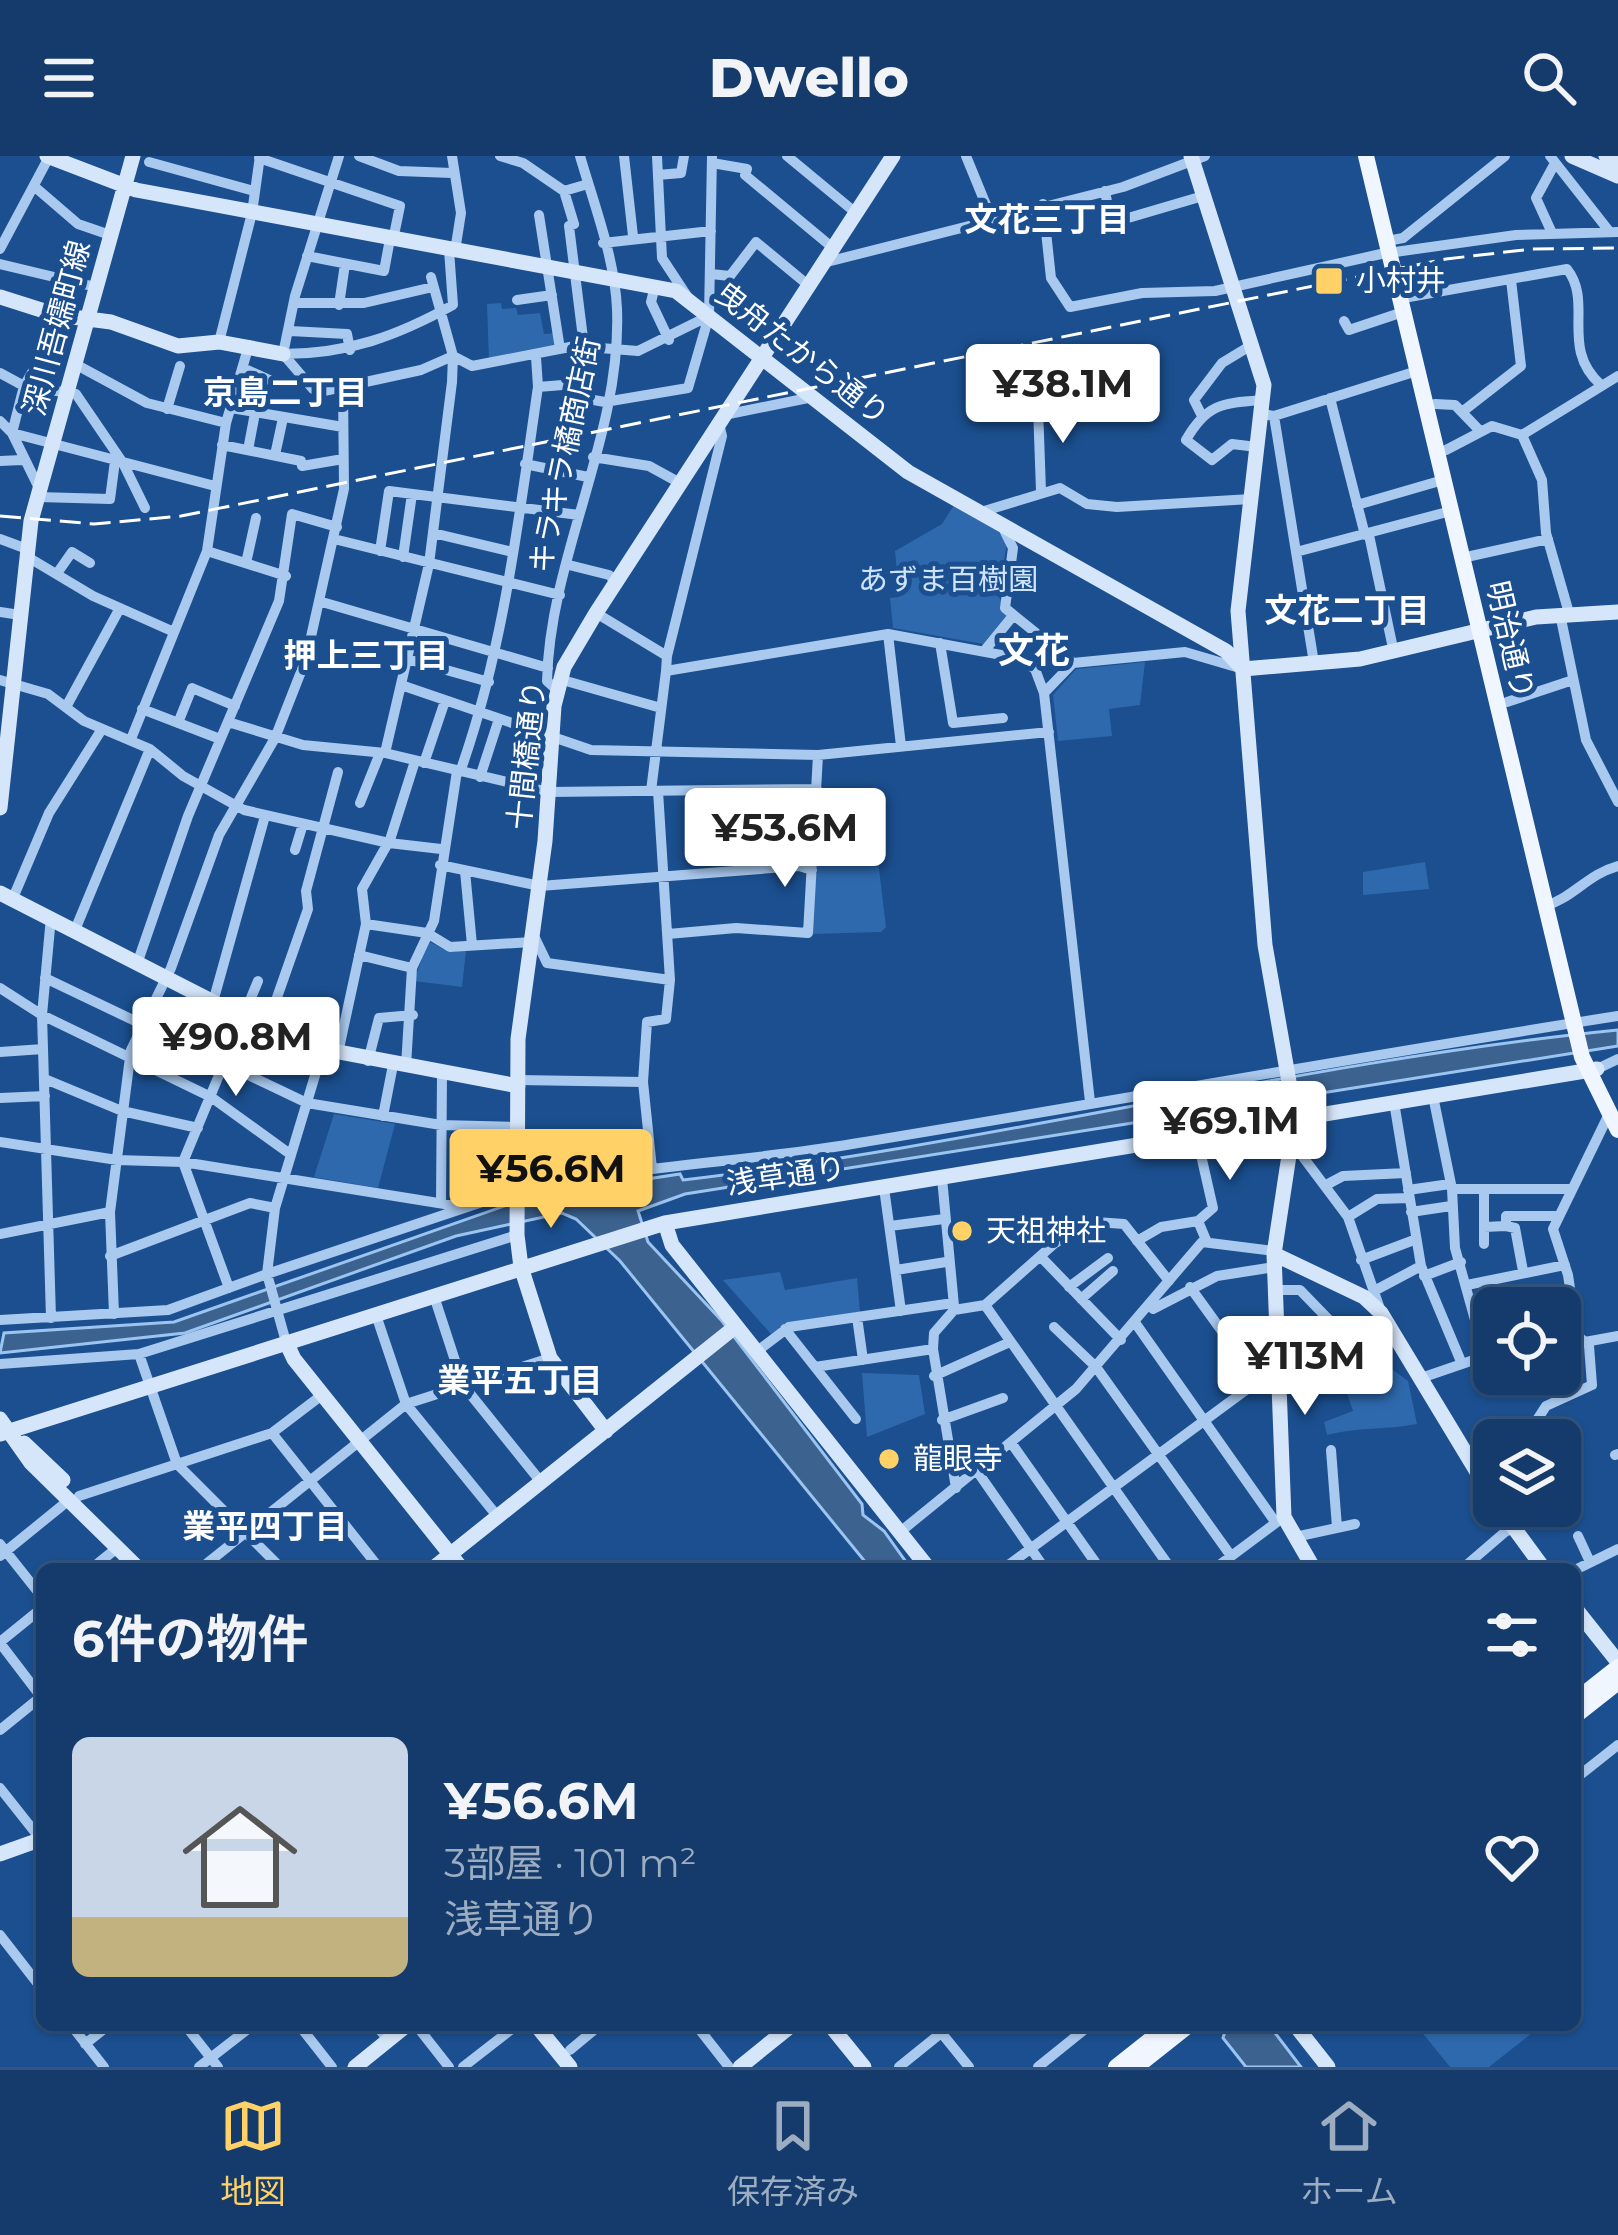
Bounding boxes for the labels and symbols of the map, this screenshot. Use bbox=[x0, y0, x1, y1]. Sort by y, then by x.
district label: 文花三丁目 bbox=[965, 199, 1130, 239]
street label: 深川吾嬬町線 bbox=[15, 236, 98, 420]
place label: 小村井 bbox=[1356, 262, 1446, 299]
marker: 小村井 bbox=[1313, 265, 1345, 297]
street label: 曳舟たから通り bbox=[708, 274, 896, 433]
street label: キラキラ橘商店街 bbox=[521, 334, 608, 576]
pin: ¥38.1M bbox=[965, 344, 1161, 446]
district label: 京島二丁目 bbox=[203, 372, 368, 412]
park label: あずま百樹園 bbox=[858, 561, 1038, 598]
street label: 明治通り bbox=[1479, 577, 1542, 703]
district label: 文花二丁目 bbox=[1265, 590, 1430, 630]
district label: 文花 bbox=[998, 628, 1070, 672]
district label: 押上三丁目 bbox=[284, 635, 449, 675]
street label: 十間橋通り bbox=[500, 678, 553, 831]
pin: ¥53.6M bbox=[687, 788, 883, 890]
pin: ¥90.8M bbox=[138, 997, 334, 1099]
pin: ¥69.1M bbox=[1132, 1081, 1328, 1183]
pin: ¥56.6M bbox=[453, 1129, 649, 1231]
street label: 浅草通り bbox=[724, 1149, 848, 1202]
place label: 天祖神社 bbox=[986, 1212, 1106, 1249]
marker: 天祖神社 bbox=[949, 1218, 975, 1244]
pin: ¥113M bbox=[1221, 1316, 1389, 1418]
district label: 業平五丁目 bbox=[438, 1360, 603, 1400]
place label: 龍眼寺 bbox=[913, 1440, 1003, 1477]
marker: 龍眼寺 bbox=[876, 1446, 902, 1472]
district label: 業平四丁目 bbox=[183, 1506, 348, 1546]

